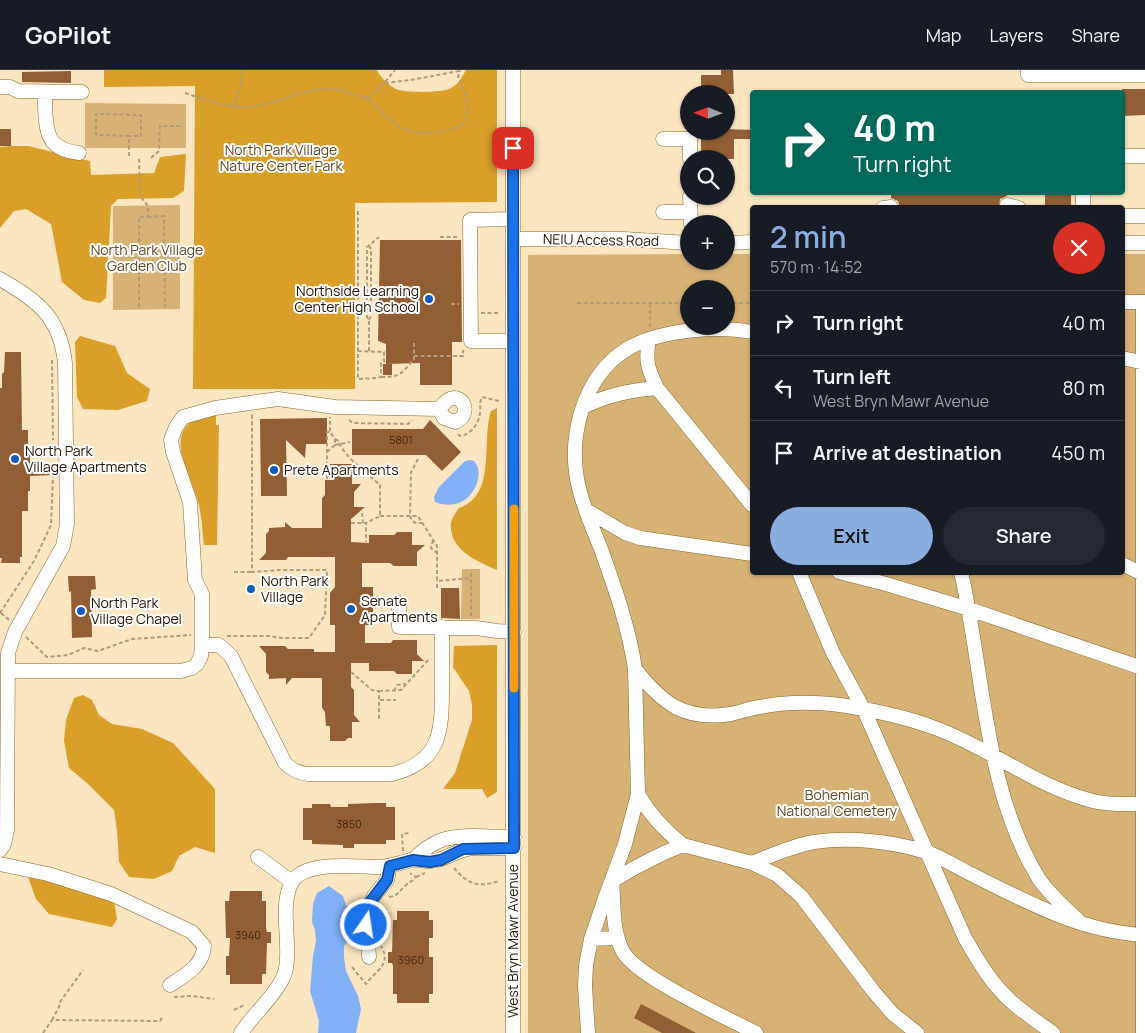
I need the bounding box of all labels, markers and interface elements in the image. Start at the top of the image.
text: GoPilot [25,18,111,51]
text: Map [926,23,961,47]
text: Layers [989,23,1043,47]
text: Share [1071,23,1120,47]
north arrow [680,85,735,140]
map controls [680,85,735,335]
text: 40 m [853,104,936,152]
icon: right [770,110,835,175]
pin [492,127,534,169]
icon: arrive [499,134,527,162]
park label: North Park Village Nature Center Park [220,140,343,175]
text: Turn right [853,149,951,179]
button: search [680,150,735,205]
button: + [680,215,735,270]
text: 2 min [770,216,846,257]
button: close [1053,222,1105,274]
street label: NEIU Access Road [543,229,659,250]
park label: North Park Village Garden Club [91,240,203,275]
text: 570 m · 14:52 [770,256,862,278]
button: − [680,280,735,335]
place label: Northside Learning Center High School [295,281,419,316]
marker: Northside Learning Center High School [423,293,435,305]
icon: right [770,309,798,337]
text: Turn right [813,310,903,336]
text: 40 m [1062,310,1105,336]
text: Turn left [813,364,891,390]
icon: left [770,374,798,402]
text: 80 m [1062,375,1105,401]
text: West Bryn Mawr Avenue [813,390,989,412]
house number: 5801 [389,432,413,447]
icon: arrive [770,439,798,467]
text: Arrive at destination [813,440,1002,466]
text: 450 m [1051,440,1105,466]
place label: North Park Village Apartments [25,441,147,476]
marker: North Park Village Apartments [9,453,21,465]
place label: Prete Apartments [284,460,399,479]
marker: Prete Apartments [268,464,280,476]
button: Exit [770,507,933,565]
button: Share [943,507,1105,565]
place label: North Park Village [261,571,330,606]
marker: North Park Village [245,583,257,595]
place label: Senate Apartments [361,591,438,626]
place label: North Park Village Chapel [91,593,182,628]
marker: Senate Apartments [345,603,357,615]
marker: North Park Village Chapel [75,605,87,617]
park label: Bohemian National Cemetery [777,785,898,820]
house number: 3850 [336,816,362,831]
street label: West Bryn Mawr Avenue [503,864,522,1018]
position arrow [339,898,391,950]
house number: 3940 [235,927,261,942]
house number: 3960 [398,952,424,967]

